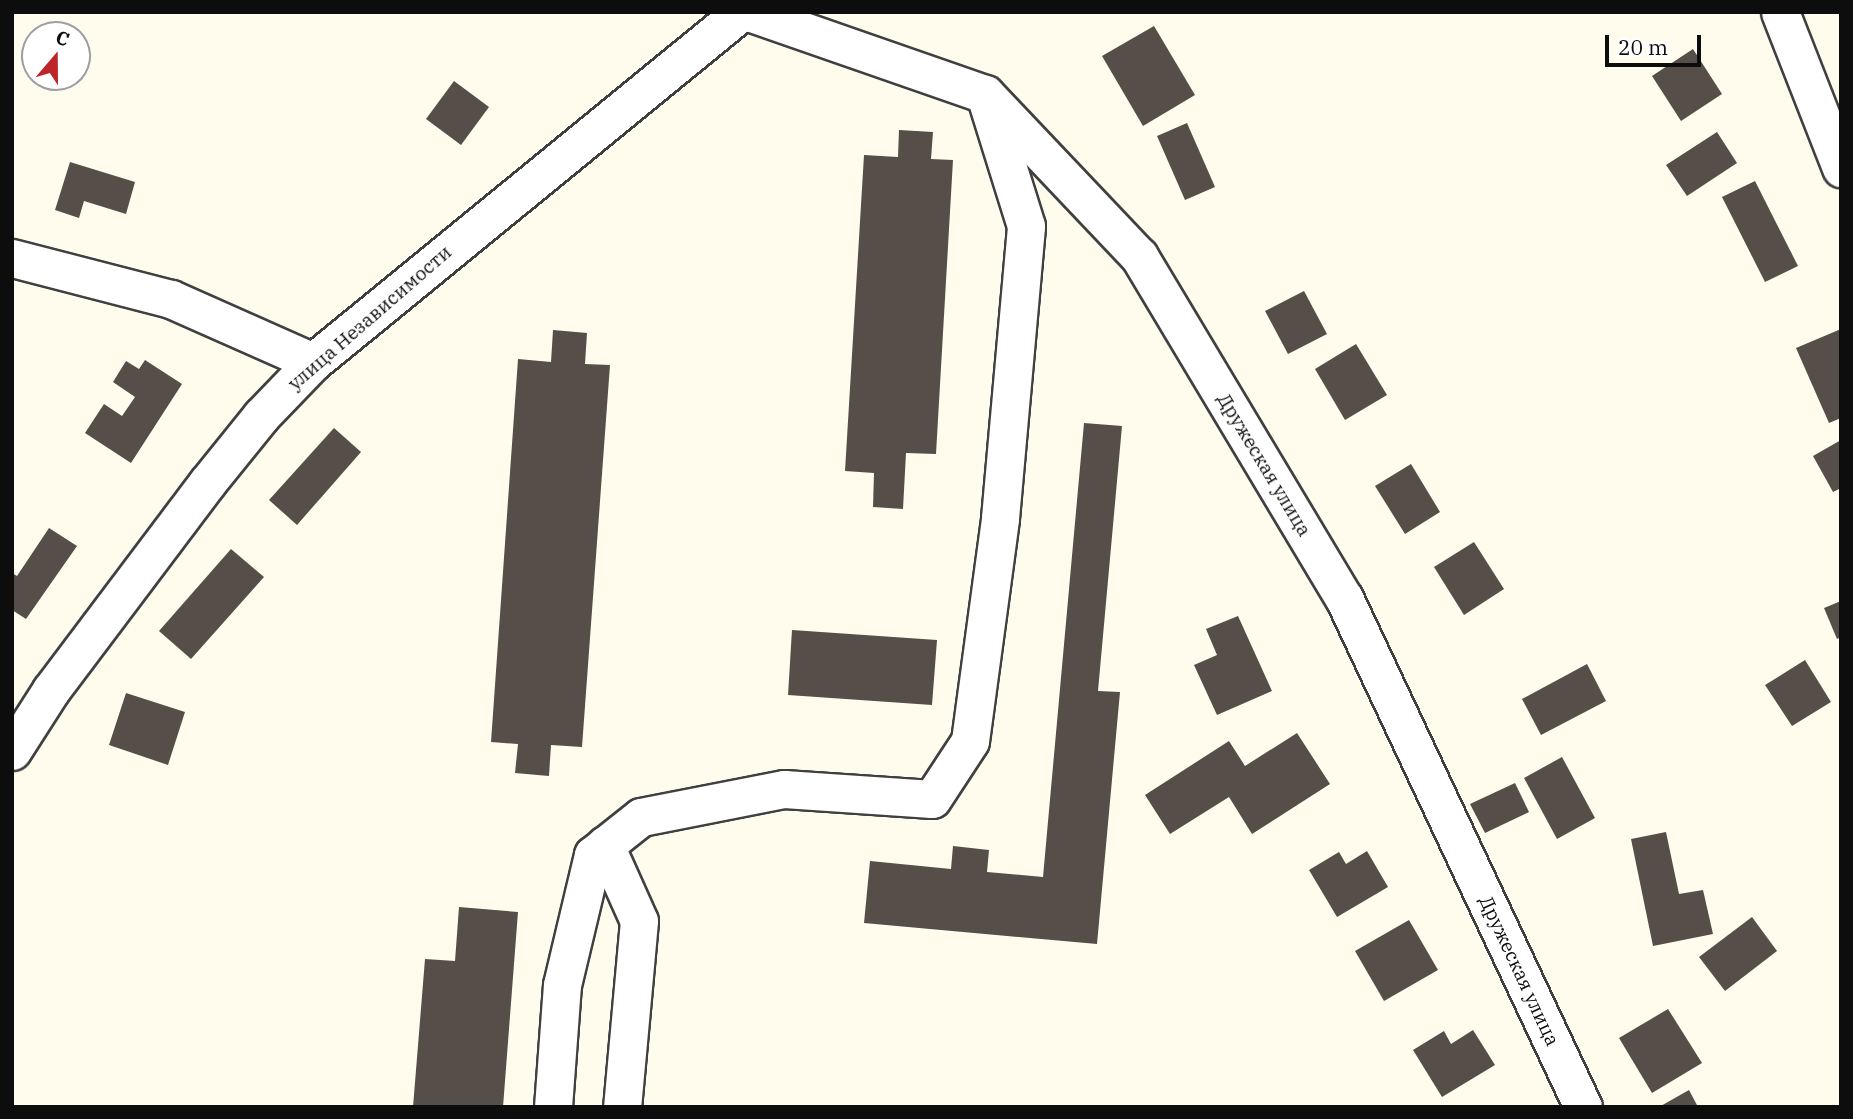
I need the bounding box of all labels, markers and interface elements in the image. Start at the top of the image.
north arrow [21,21,91,91]
scale bar [1608,21,1704,65]
text: С [52,25,73,52]
text: 20 m [1618,33,1668,61]
street label: улица Независимости [284,241,456,395]
street label: Дружеская улица [1212,389,1316,541]
street label: Дружеская улица [1474,892,1564,1050]

